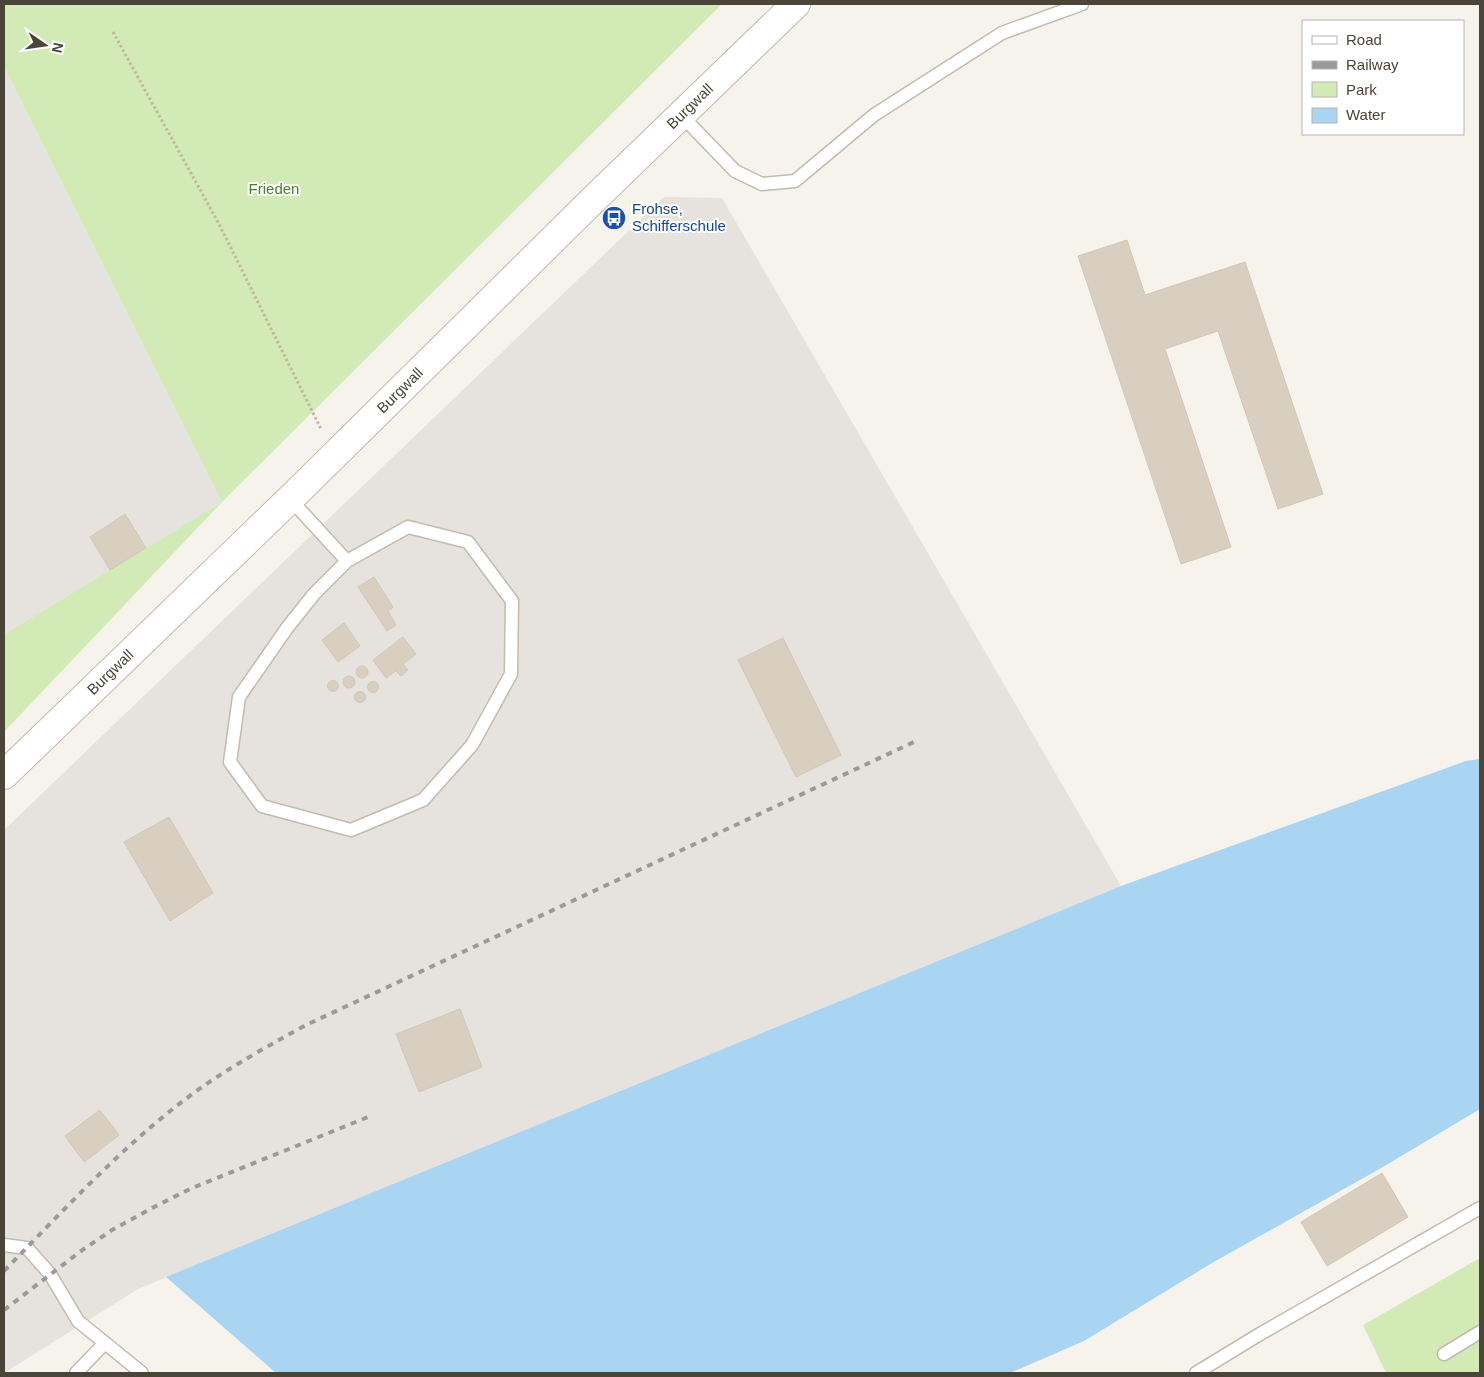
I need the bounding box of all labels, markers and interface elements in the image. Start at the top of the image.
north arrow [20,20,70,70]
legend [1302,20,1464,135]
text: Road [1346,31,1382,48]
text: N [49,41,67,55]
text: Railway [1346,56,1399,73]
street label: Burgwall [663,80,716,132]
text: Park [1346,81,1377,98]
text: Water [1346,106,1385,123]
park label: Frieden [249,180,299,197]
place label: Frohse, Schifferschule [632,200,726,234]
bus stop icon: Frohse, Schifferschule [601,205,627,231]
street label: Burgwall [373,364,426,416]
street label: Burgwall [84,646,137,698]

